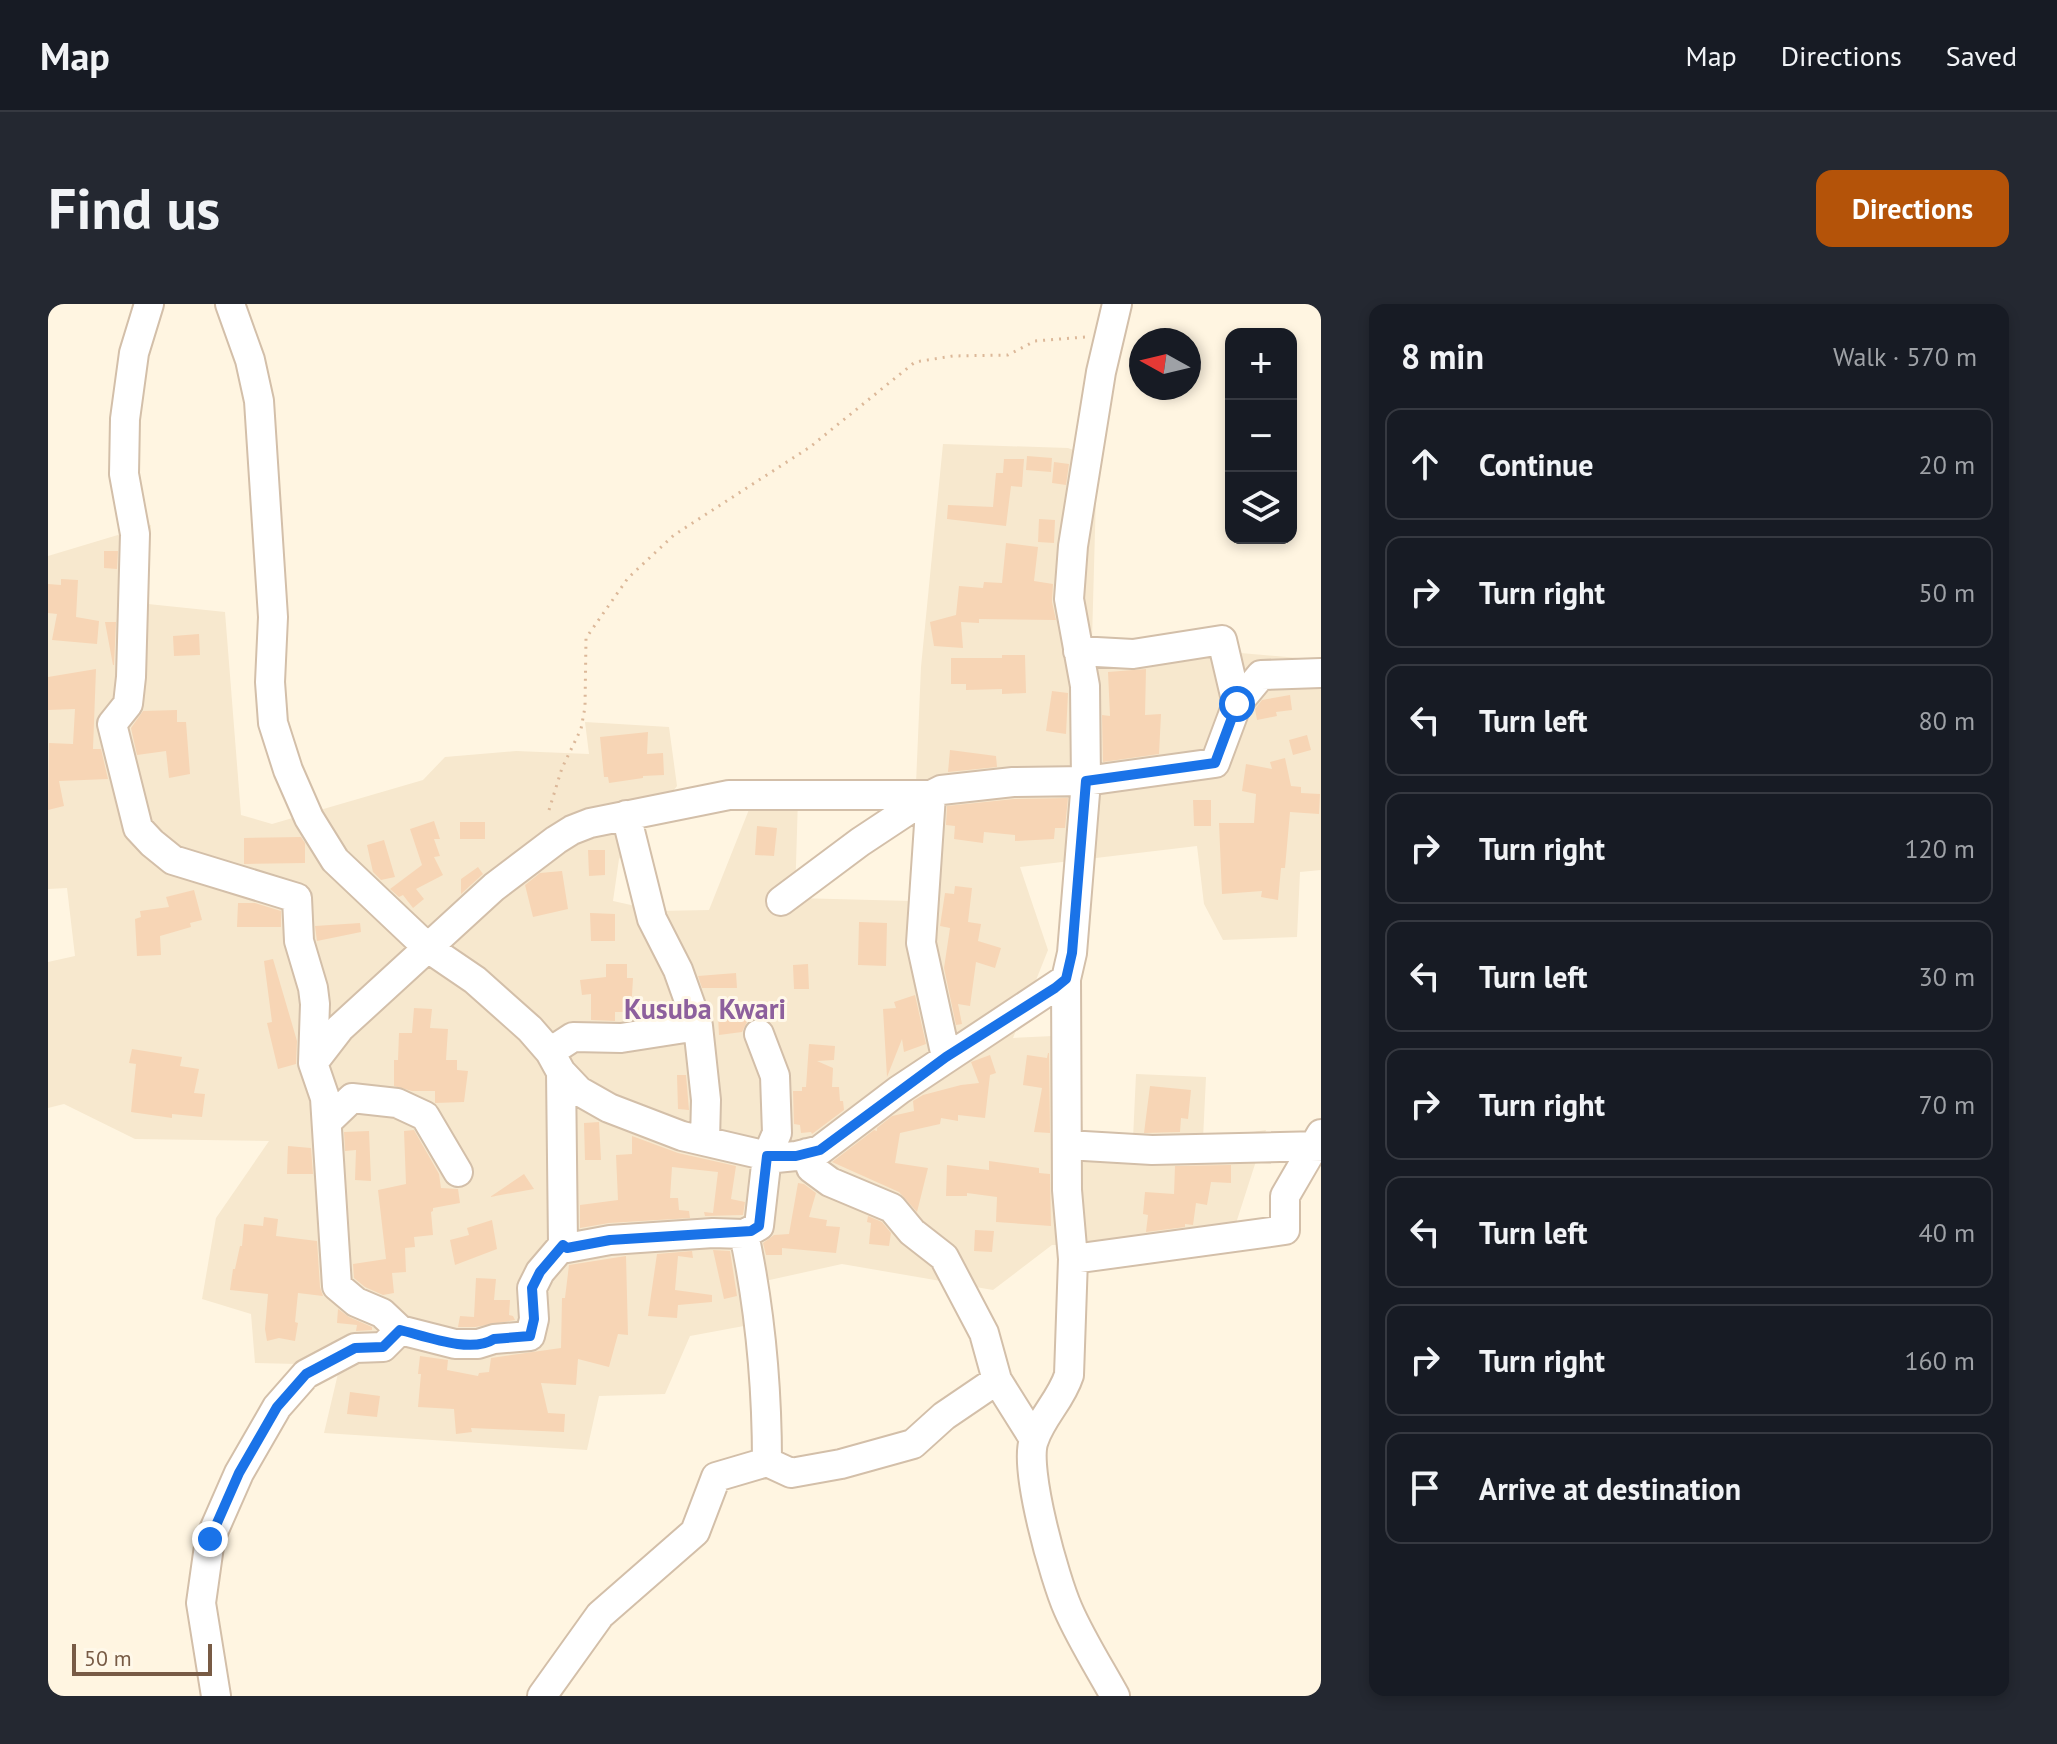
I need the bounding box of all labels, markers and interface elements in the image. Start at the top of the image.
text: Map [40,31,110,80]
text: Map [1686,37,1737,74]
text: Directions [1781,37,1902,74]
text: Saved [1946,37,2017,74]
button: Directions [1816,170,2009,247]
text: Find us [48,172,220,244]
north arrow [1129,328,1201,400]
map controls [1225,328,1297,544]
button: + [1225,328,1297,400]
text: 8 min [1401,334,1484,378]
text: Walk · 570 m [1833,340,1977,373]
button: − [1225,400,1297,472]
icon: ahead [1403,442,1447,486]
text: Continue [1479,445,1593,484]
text: 20 m [1919,448,1975,481]
button: layers [1225,472,1297,544]
icon: right [1403,570,1447,614]
text: Turn right [1479,573,1605,612]
text: 50 m [1919,576,1975,609]
route start [1219,686,1255,722]
icon: left [1403,698,1447,742]
text: Turn left [1479,701,1587,740]
text: 80 m [1919,704,1975,737]
icon: right [1403,826,1447,870]
text: Turn right [1479,829,1605,868]
text: 120 m [1904,832,1975,865]
icon: left [1403,954,1447,998]
text: Turn left [1479,957,1587,996]
text: 30 m [1919,960,1975,993]
district label: Kusuba Kwari [624,990,786,1027]
icon: right [1403,1082,1447,1126]
text: Turn right [1479,1085,1605,1124]
text: 70 m [1919,1088,1975,1121]
icon: left [1403,1210,1447,1254]
text: Turn left [1479,1213,1587,1252]
text: 40 m [1919,1216,1975,1249]
icon: right [1403,1338,1447,1382]
text: Turn right [1479,1341,1605,1380]
text: 160 m [1904,1344,1975,1377]
icon: arrive [1403,1466,1447,1510]
text: Arrive at destination [1479,1469,1741,1508]
route end [192,1521,228,1557]
scale bar [72,1640,212,1676]
text: 50 m [84,1644,132,1672]

